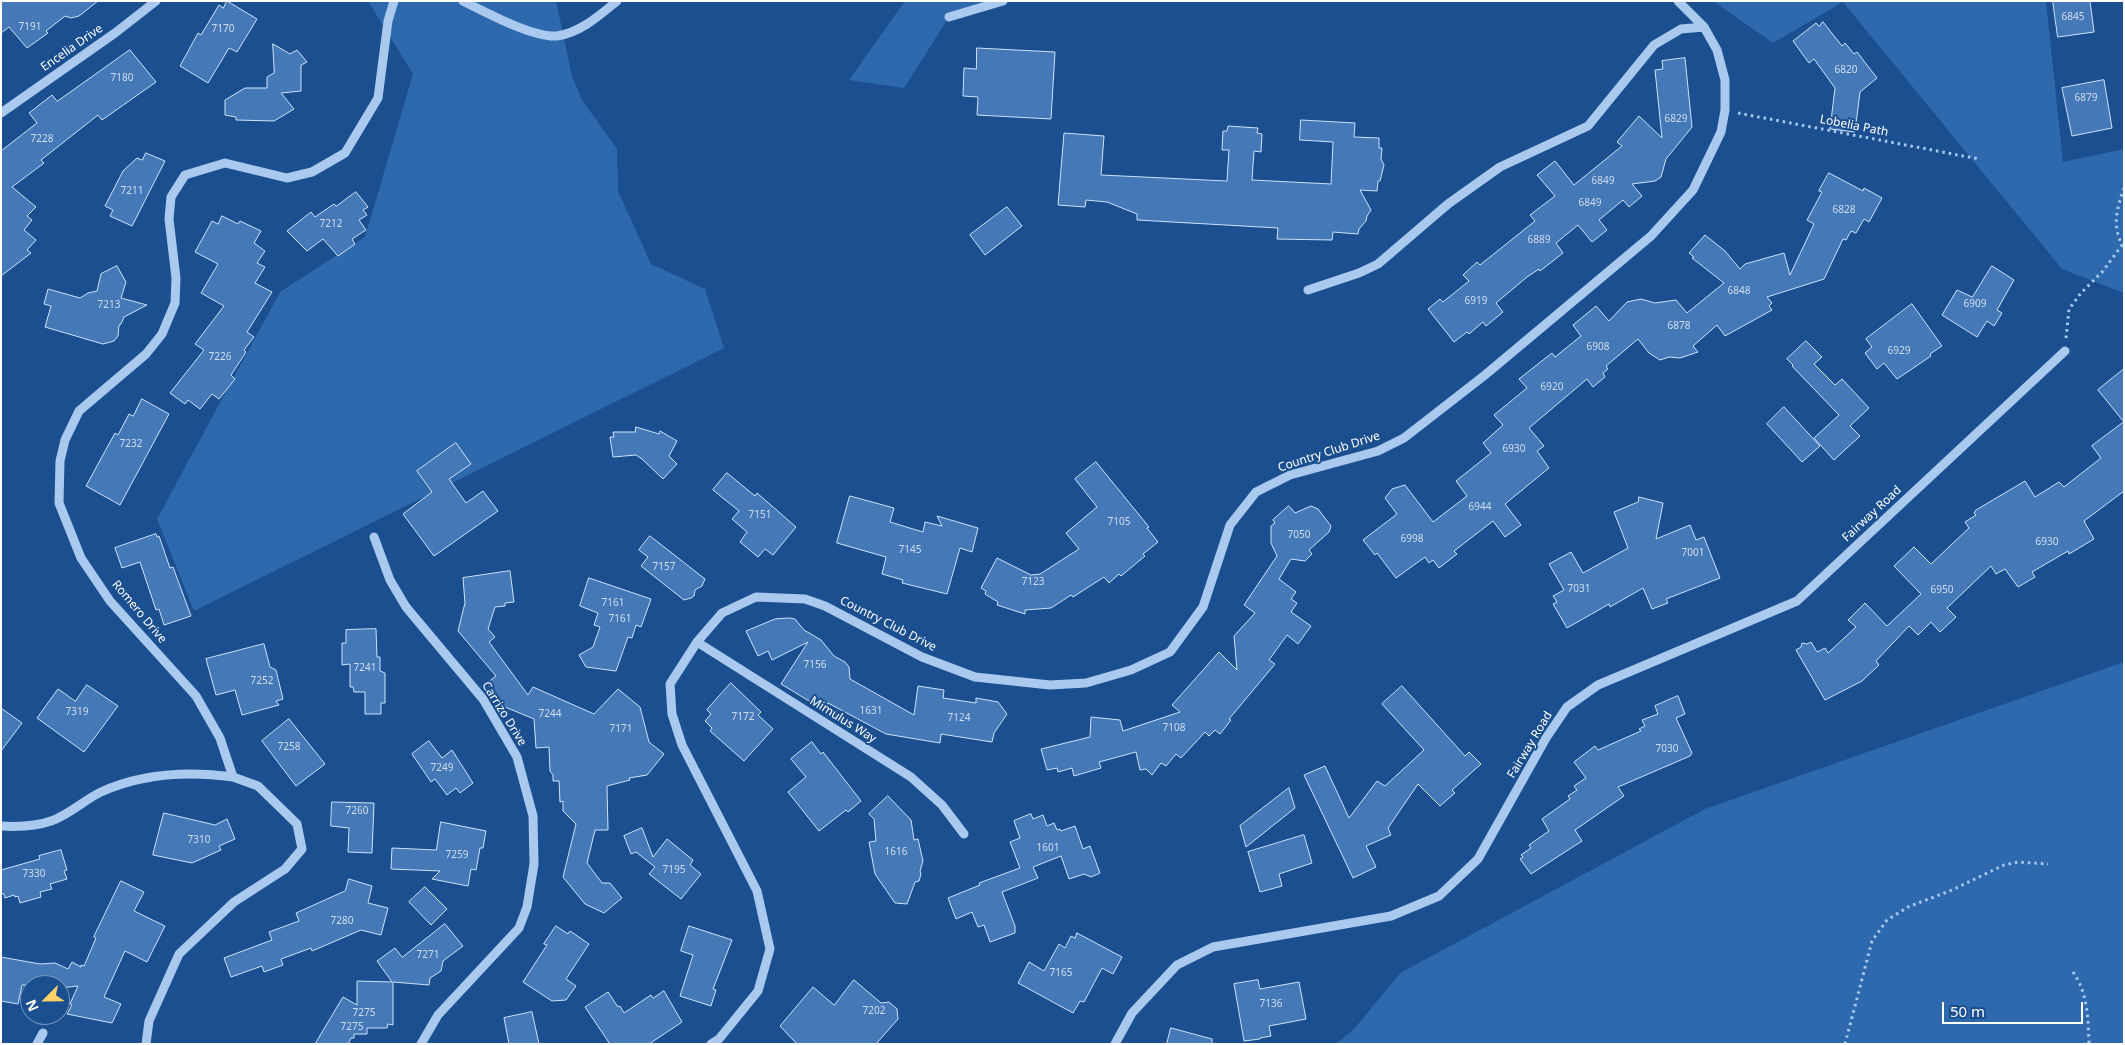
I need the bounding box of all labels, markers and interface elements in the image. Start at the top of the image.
house number: 6845 [2062,11,2084,23]
house number: 7191 [19,21,41,33]
street label: Encelia Drive [38,21,106,75]
house number: 7170 [212,23,234,35]
house number: 6820 [1835,64,1857,76]
house number: 7180 [111,72,133,84]
house number: 6879 [2075,92,2097,104]
street label: Lobelia Path [1819,112,1889,140]
house number: 6829 [1665,113,1687,125]
house number: 7228 [31,133,53,145]
house number: 6849 [1592,175,1614,187]
house number: 7211 [121,185,143,197]
house number: 6849 [1579,197,1601,209]
house number: 6828 [1833,204,1855,216]
house number: 7212 [320,218,342,230]
house number: 6889 [1528,234,1550,246]
house number: 6848 [1728,285,1750,297]
house number: 6919 [1465,295,1487,307]
house number: 6909 [1964,298,1986,310]
house number: 7213 [98,299,120,311]
house number: 6878 [1668,320,1690,332]
house number: 6908 [1587,341,1609,353]
house number: 6929 [1888,345,1910,357]
house number: 7226 [209,351,231,363]
house number: 6920 [1541,381,1563,393]
street label: Country Club Drive [1276,429,1382,475]
house number: 7232 [120,438,142,450]
house number: 6930 [1503,443,1525,455]
street label: Fairway Road [1840,483,1904,545]
house number: 6944 [1469,501,1491,513]
house number: 7151 [749,509,771,521]
house number: 7105 [1108,516,1130,528]
house number: 7050 [1288,529,1310,541]
house number: 6998 [1401,533,1423,545]
house number: 6930 [2036,536,2058,548]
house number: 7145 [899,544,921,556]
house number: 7001 [1682,547,1704,559]
house number: 7157 [653,561,675,573]
house number: 7123 [1022,576,1044,588]
street label: Romero Drive [109,578,169,646]
house number: 7031 [1568,583,1590,595]
house number: 6950 [1931,584,1953,596]
street label: Country Club Drive [837,593,939,655]
house number: 7161 [602,597,624,609]
house number: 7161 [609,613,631,625]
house number: 7156 [804,659,826,671]
house number: 7241 [354,662,376,674]
house number: 7252 [251,675,273,687]
street label: Carrizo Drive [479,679,529,749]
street label: Mimulus Way [807,694,879,746]
house number: 1631 [860,705,882,717]
house number: 7319 [66,706,88,718]
house number: 7244 [539,708,561,720]
street label: Fairway Road [1504,709,1556,781]
house number: 7172 [732,711,754,723]
house number: 7124 [948,712,970,724]
house number: 7108 [1163,722,1185,734]
house number: 7171 [610,723,632,735]
house number: 7258 [278,741,300,753]
house number: 7030 [1656,743,1678,755]
house number: 7249 [431,762,453,774]
house number: 7260 [346,805,368,817]
house number: 7310 [188,834,210,846]
house number: 1601 [1037,842,1059,854]
house number: 1616 [885,846,907,858]
house number: 7259 [446,849,468,861]
house number: 7195 [663,864,685,876]
house number: 7330 [23,868,45,880]
house number: 7280 [331,915,353,927]
house number: 7271 [417,949,439,961]
house number: 7165 [1050,967,1072,979]
north arrow [20,975,70,1025]
scale bar [1945,992,2086,1024]
text: N [21,997,43,1015]
house number: 7136 [1260,998,1282,1010]
text: 50 m [1950,1001,1985,1021]
house number: 7202 [863,1005,885,1017]
house number: 7275 [353,1007,375,1019]
house number: 7275 [341,1021,363,1033]

